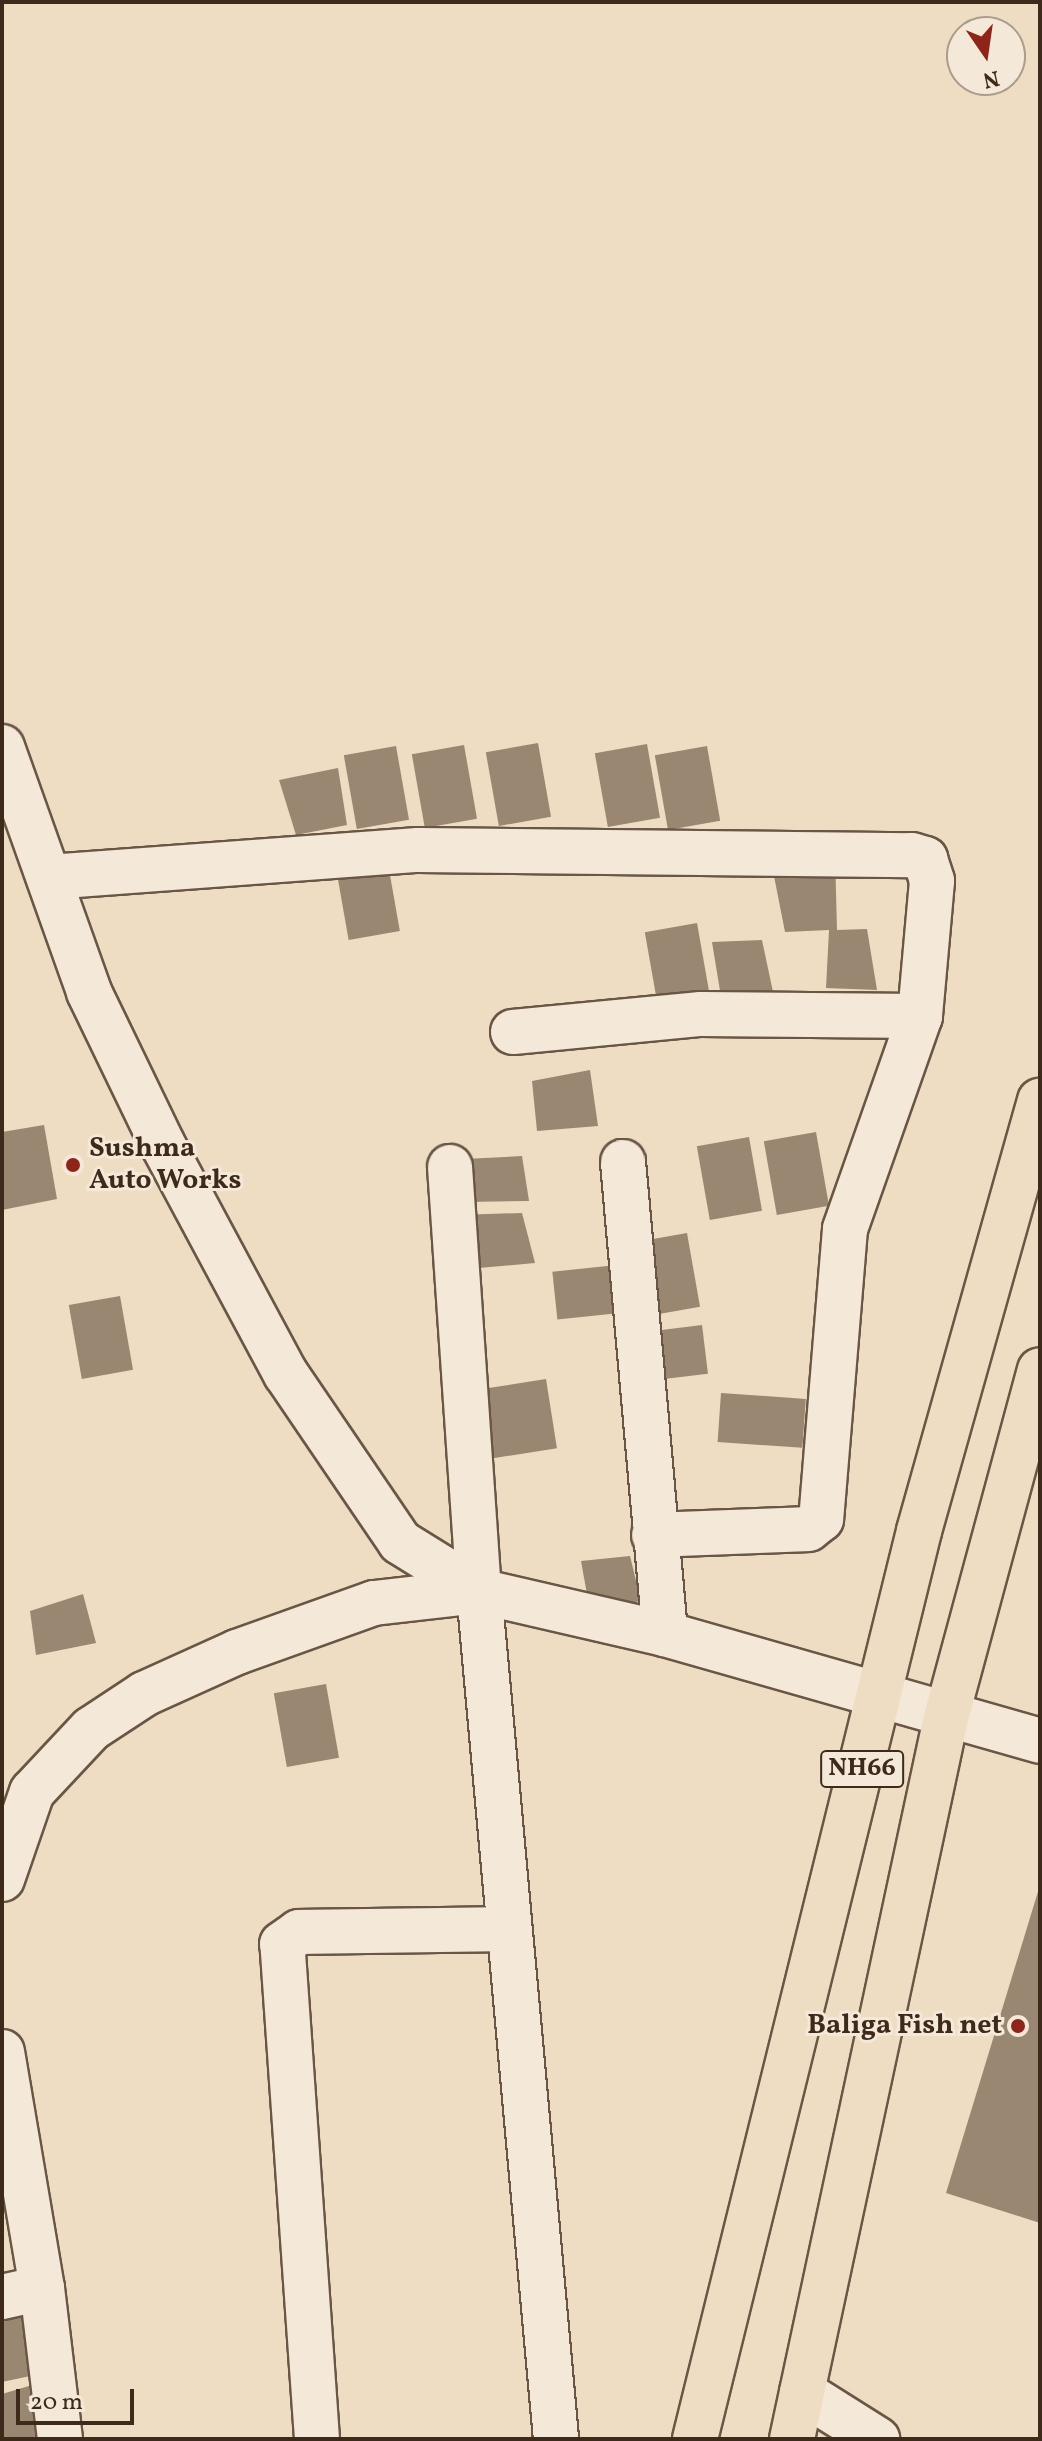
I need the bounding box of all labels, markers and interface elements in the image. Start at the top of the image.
north arrow [946,16,1026,96]
text: N [980,61,1002,95]
place label: Sushma Auto Works [89,1132,242,1198]
marker: Sushma Auto Works [64,1156,82,1174]
road number: NH66 [820,1747,904,1791]
place label: Baliga Fish net [807,2009,1002,2043]
marker: Baliga Fish net [1009,2017,1027,2035]
scale bar [20,2373,138,2423]
text: 20 m [30,2386,83,2420]

